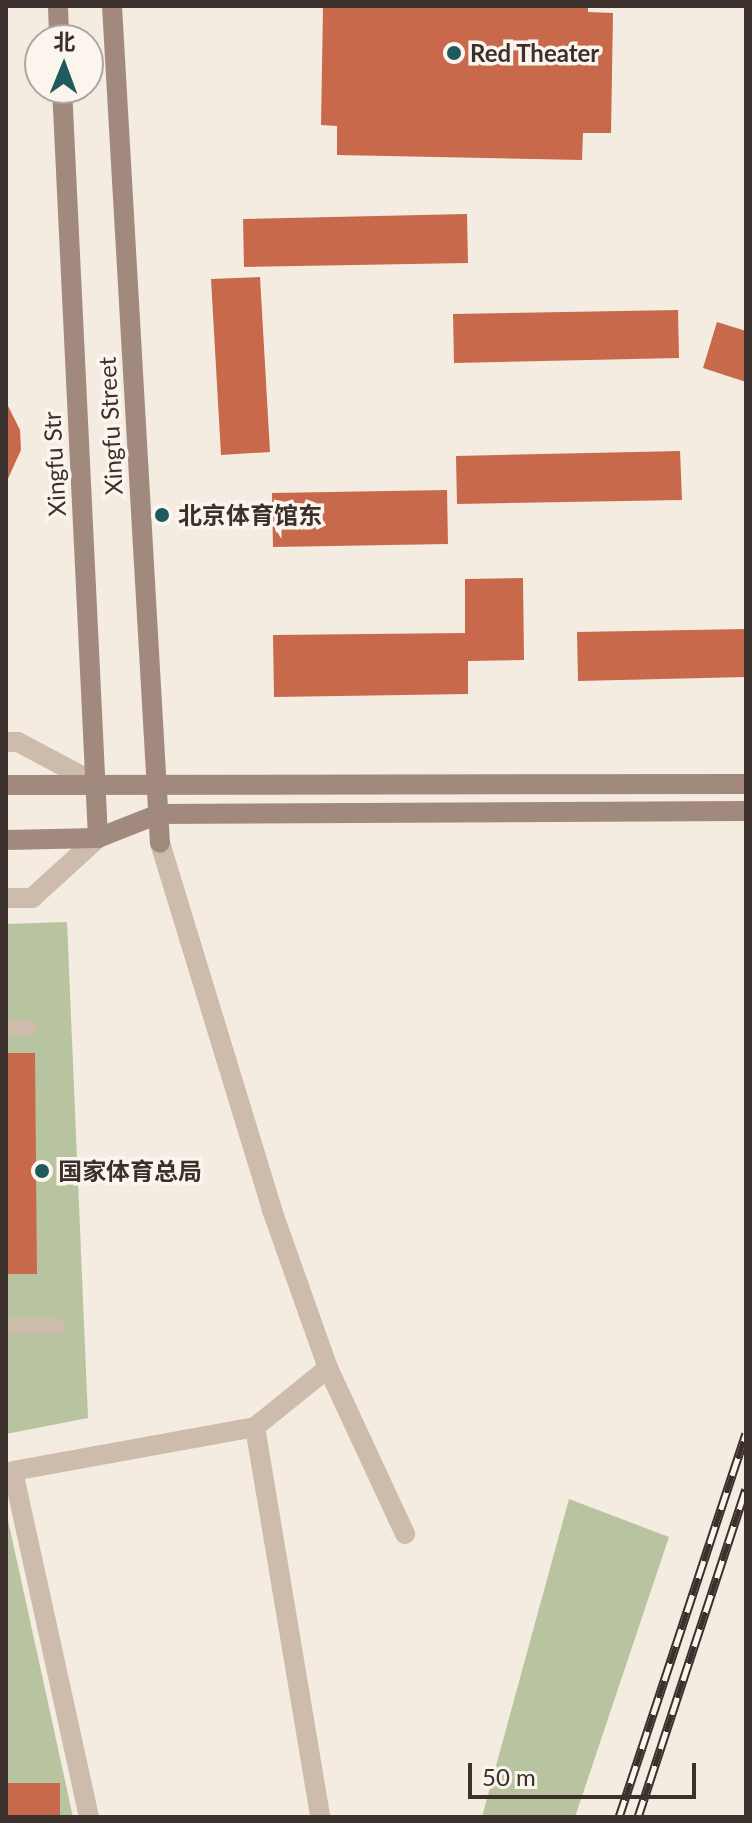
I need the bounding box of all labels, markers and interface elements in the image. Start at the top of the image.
north arrow [24,24,104,104]
text: 北 [53,28,76,55]
place label: Red Theater [470,39,600,67]
marker: Red Theater [445,44,463,62]
street label: Xingfu Street [92,356,128,496]
street label: Xingfu Str [37,411,71,517]
place label: 北京体育馆东 [178,501,322,529]
marker: 北京体育馆东 [153,506,171,524]
place label: 国家体育总局 [58,1157,202,1185]
marker: 国家体育总局 [33,1162,51,1180]
scale bar [472,1747,700,1797]
text: 50 m [482,1762,536,1791]

